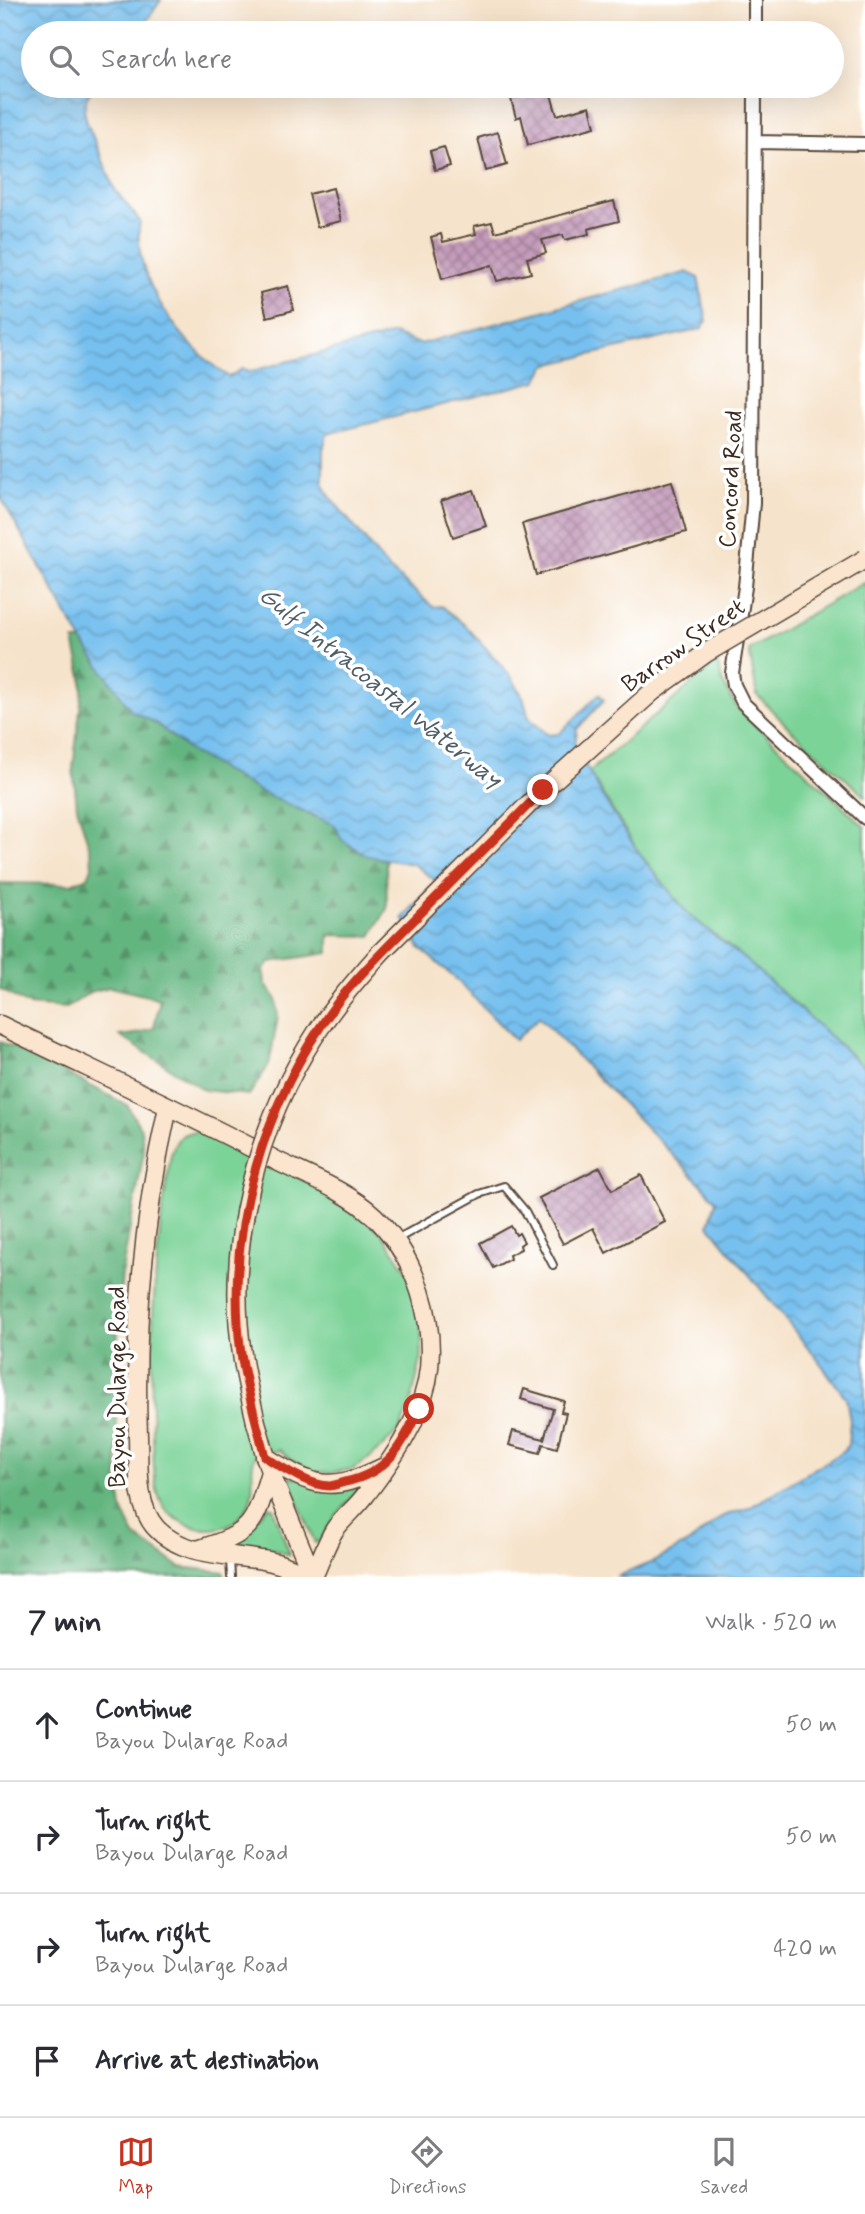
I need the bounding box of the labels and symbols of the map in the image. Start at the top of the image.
street label: Concord Road [712,409,751,549]
water label: Gulf Intracoastal Waterway [251,579,510,798]
street label: Barrow Street [616,592,752,700]
route end [527,774,558,805]
street label: Bayou Dularge Road [103,1286,134,1488]
route start [403,1393,434,1424]

